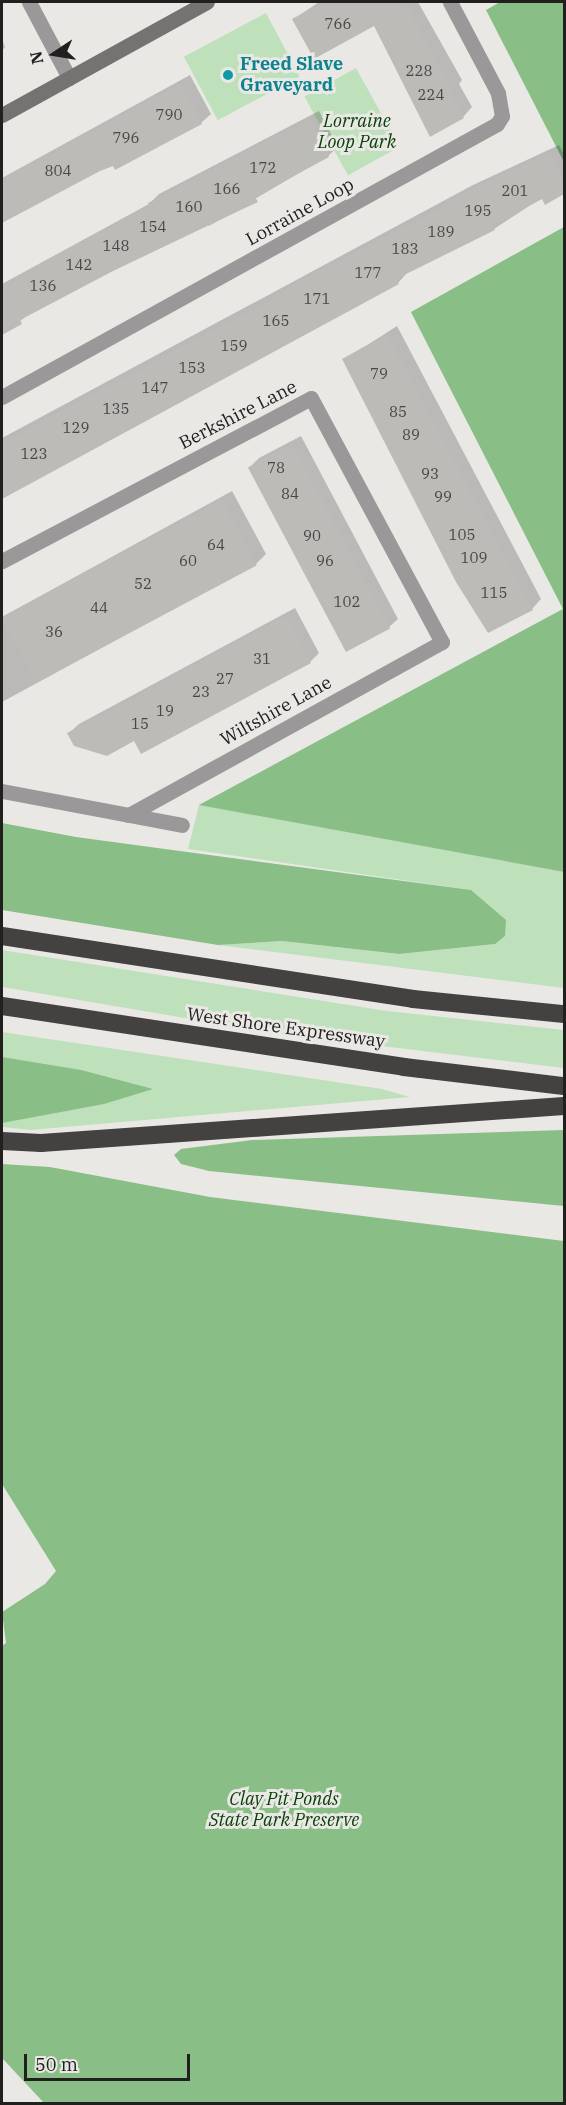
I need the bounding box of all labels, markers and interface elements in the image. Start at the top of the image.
house number: 766 [325,15,351,33]
north arrow [24,24,84,84]
text: N [25,49,47,66]
place label: Freed Slave Graveyard [240,54,343,97]
house number: 228 [406,62,432,80]
marker: Freed Slave Graveyard [221,68,235,82]
house number: 224 [418,86,444,104]
house number: 790 [156,106,182,124]
park label: Lorraine Loop Park [318,111,396,154]
house number: 796 [113,129,139,147]
house number: 172 [250,159,276,177]
house number: 804 [45,162,71,180]
street label: Lorraine Loop [242,174,358,250]
house number: 166 [214,180,240,198]
house number: 201 [502,182,528,200]
house number: 160 [176,198,202,216]
house number: 195 [465,202,491,220]
house number: 154 [140,218,166,236]
house number: 189 [428,223,454,241]
house number: 148 [103,237,129,255]
house number: 183 [392,240,418,258]
house number: 142 [66,256,92,274]
house number: 177 [355,264,381,282]
house number: 136 [30,277,56,295]
house number: 171 [304,290,330,308]
house number: 165 [263,312,289,330]
house number: 159 [221,337,247,355]
house number: 153 [179,359,205,377]
house number: 79 [370,365,388,383]
street label: Berkshire Lane [175,376,301,454]
house number: 147 [142,379,168,397]
house number: 135 [103,400,129,418]
house number: 85 [389,403,407,421]
house number: 129 [63,419,89,437]
house number: 89 [402,426,420,444]
house number: 123 [21,445,47,463]
house number: 78 [267,459,285,477]
house number: 93 [421,465,439,483]
house number: 84 [281,485,299,503]
house number: 99 [434,488,452,506]
house number: 105 [449,526,475,544]
house number: 90 [303,527,321,545]
house number: 64 [207,536,225,554]
house number: 109 [461,549,487,567]
house number: 60 [179,552,197,570]
house number: 96 [316,552,334,570]
house number: 52 [134,575,152,593]
house number: 115 [481,584,507,602]
house number: 102 [334,593,360,611]
house number: 44 [90,599,108,617]
house number: 36 [45,623,63,641]
house number: 31 [253,650,271,668]
house number: 27 [216,670,234,688]
street label: Wiltshire Lane [217,672,335,750]
house number: 23 [192,683,210,701]
house number: 19 [156,702,174,720]
house number: 15 [131,715,149,733]
street label: West Shore Expressway [185,1003,387,1053]
park label: Clay Pit Ponds State Park Preserve [209,1789,359,1832]
scale bar [27,2042,194,2080]
text: 50 m [35,2053,78,2076]

